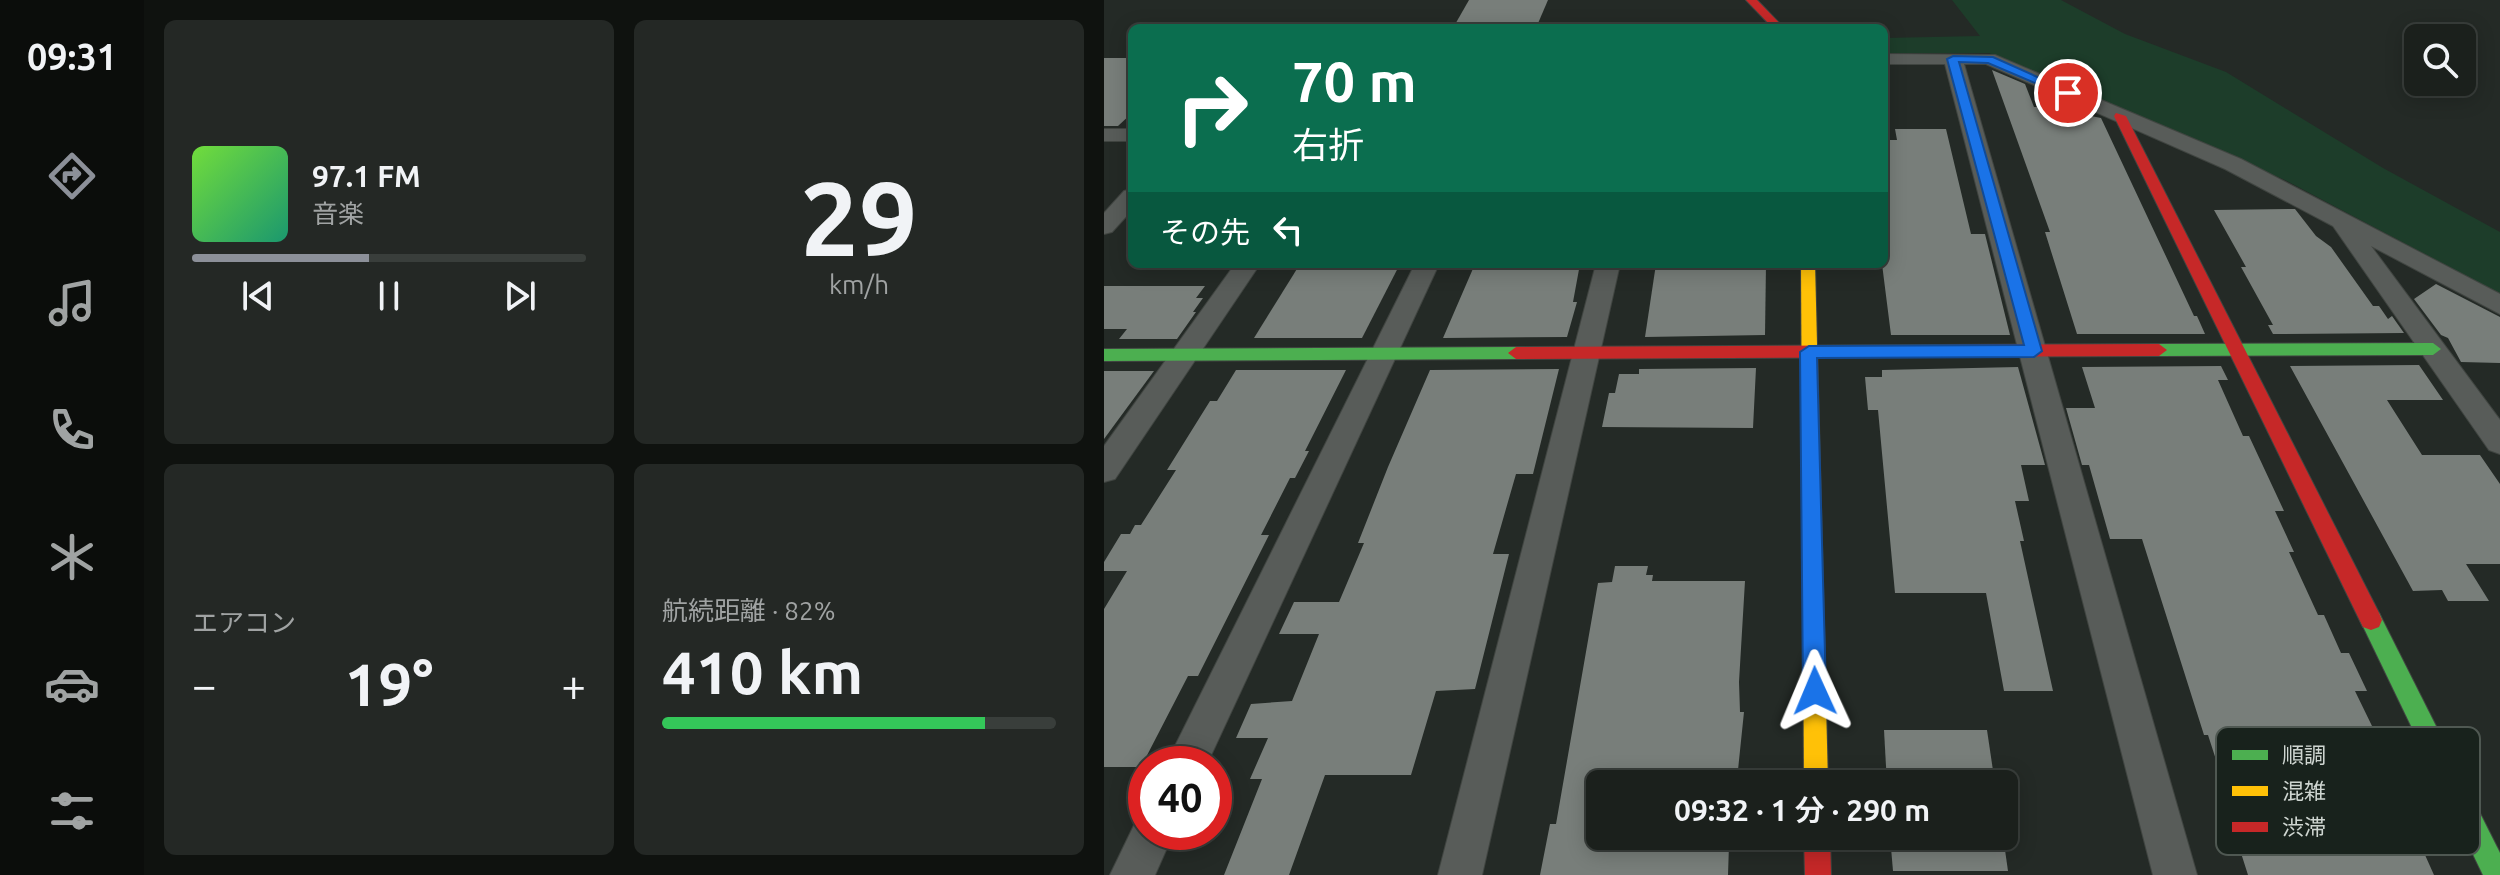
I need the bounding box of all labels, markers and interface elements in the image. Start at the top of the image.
map controls [2404,24,2476,96]
button: search [2404,24,2476,96]
text: 09:31 [27,36,117,77]
text: 70 m [1292,50,1417,113]
icon: right [1160,56,1264,160]
pin [2034,59,2102,127]
icon: arrive [2046,71,2090,115]
text: 右折 [1292,124,1364,165]
icon: directions [44,148,100,204]
text: 97.1 FM [312,159,421,193]
text: 29 [800,159,918,276]
text: 音楽 [312,199,364,228]
icon: left [1266,208,1310,252]
text: その先 [1160,215,1250,249]
text: km/h [829,270,889,299]
icon: previous [236,274,280,318]
icon: pause [367,274,411,318]
icon: next [498,274,542,318]
icon: music [44,275,100,331]
icon: phone [44,402,100,458]
icon: climate [44,529,100,585]
text: 航続距離 · 82% [662,596,836,625]
text: エアコン [192,608,296,637]
text: 410 km [662,638,863,705]
position arrow [1773,649,1857,733]
text: 19° [345,650,433,717]
icon: car [44,656,100,712]
text: − [192,660,217,709]
text: + [561,660,586,709]
legend [2216,727,2480,855]
text: 順調 [2282,742,2326,767]
speed limit sign: 40 [1128,746,1232,850]
text: 混雑 [2282,778,2326,803]
icon: filters [44,783,100,839]
text: 09:32 · 1 分 · 290 m [1674,793,1930,827]
text: 渋滞 [2282,814,2326,839]

